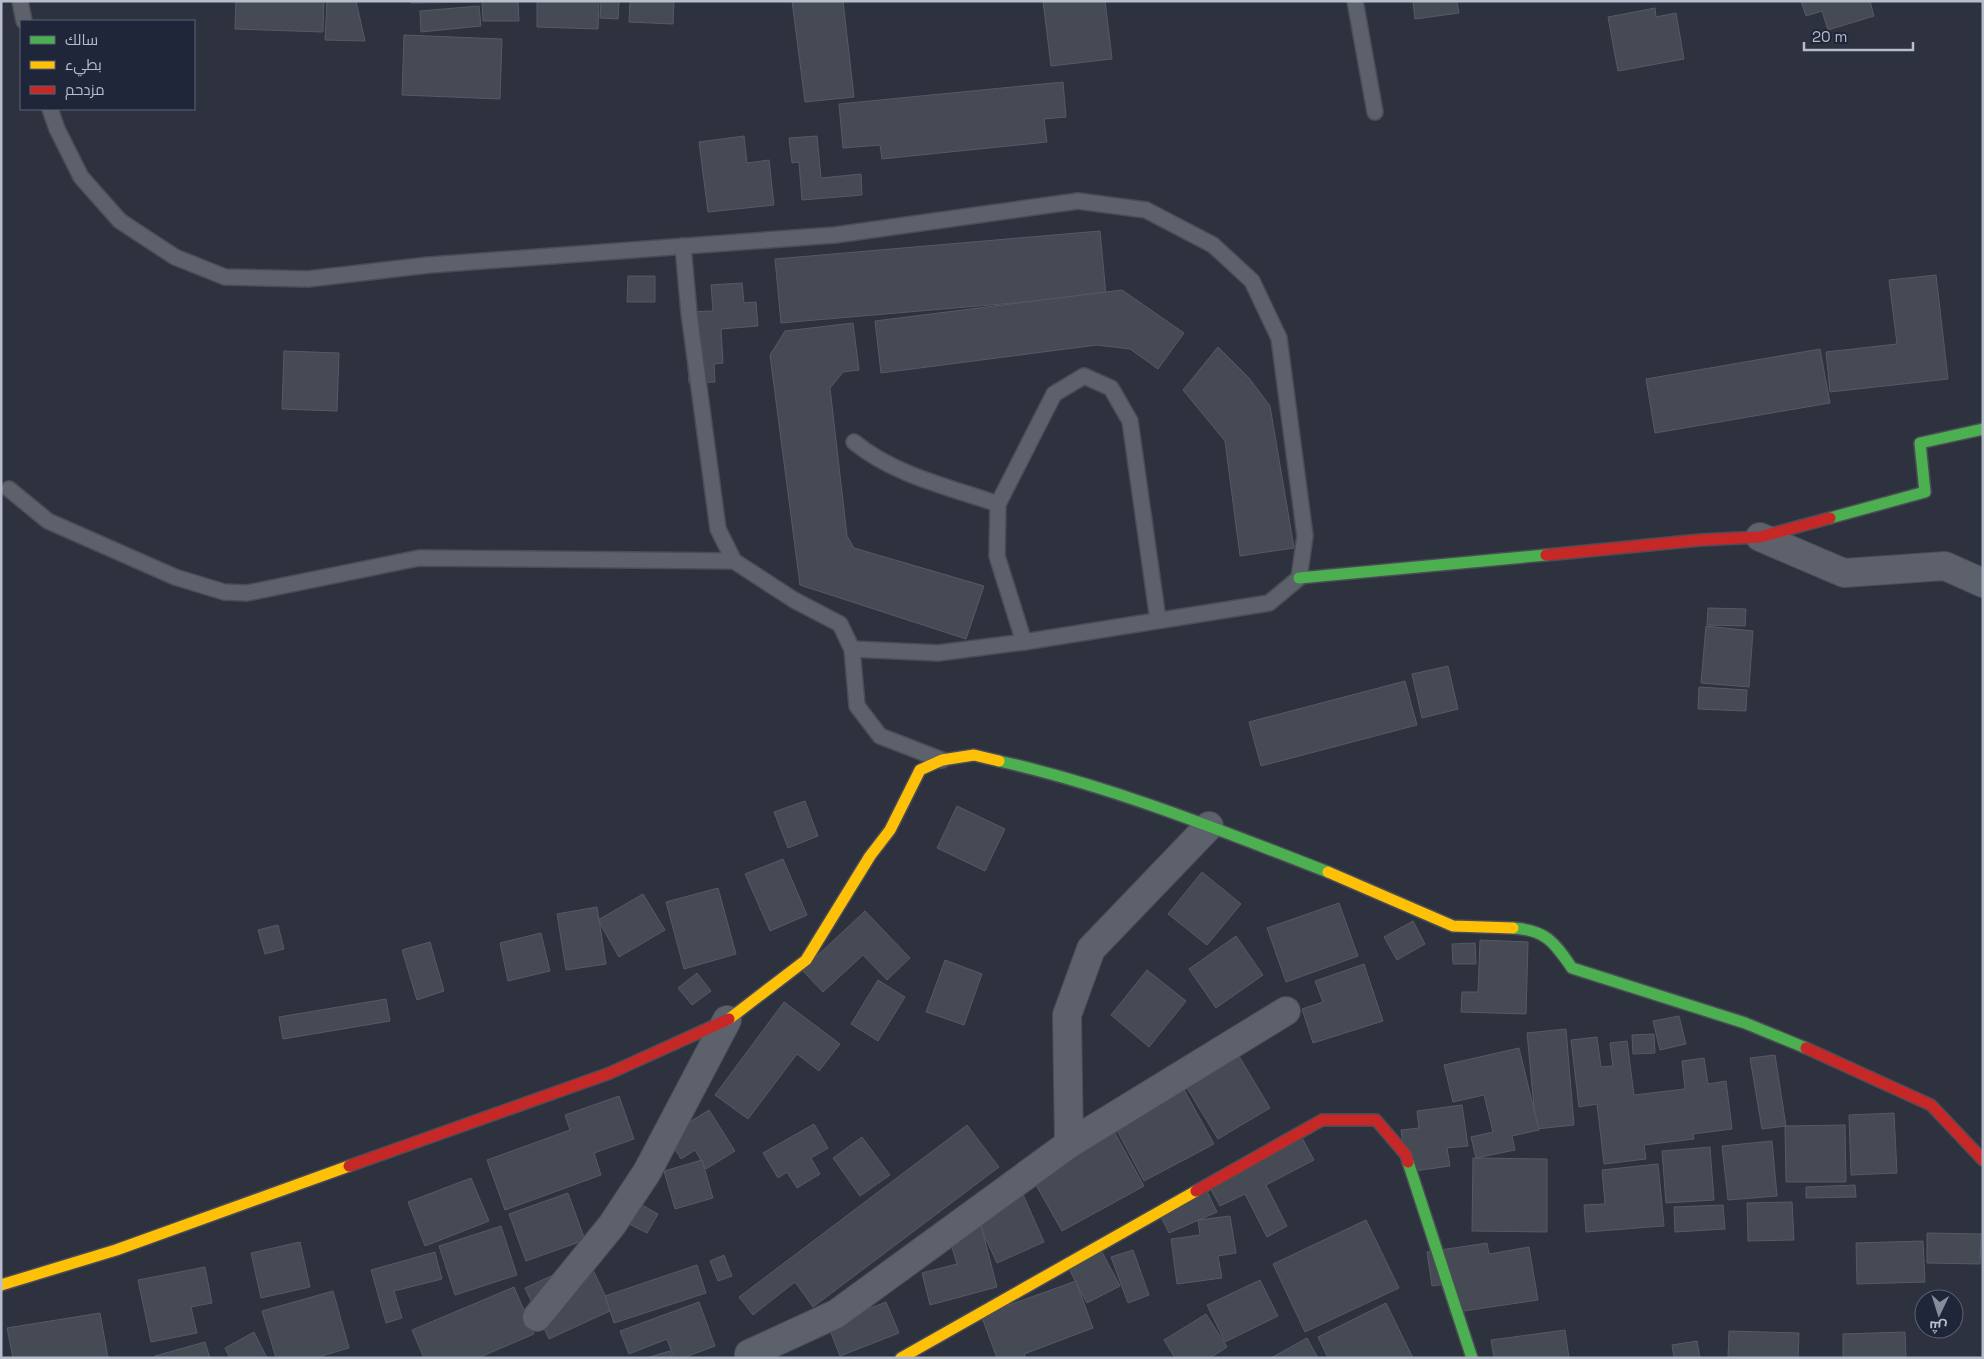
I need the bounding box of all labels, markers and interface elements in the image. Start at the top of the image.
legend [20,20,195,110]
scale bar [1804,20,1913,52]
text: 20 m [1812,27,1847,46]
text: سالك [65,30,98,49]
text: بطيء [65,55,102,77]
text: مزدحم [65,80,105,100]
north arrow [1914,1289,1964,1339]
text: ش [1928,1317,1948,1337]

